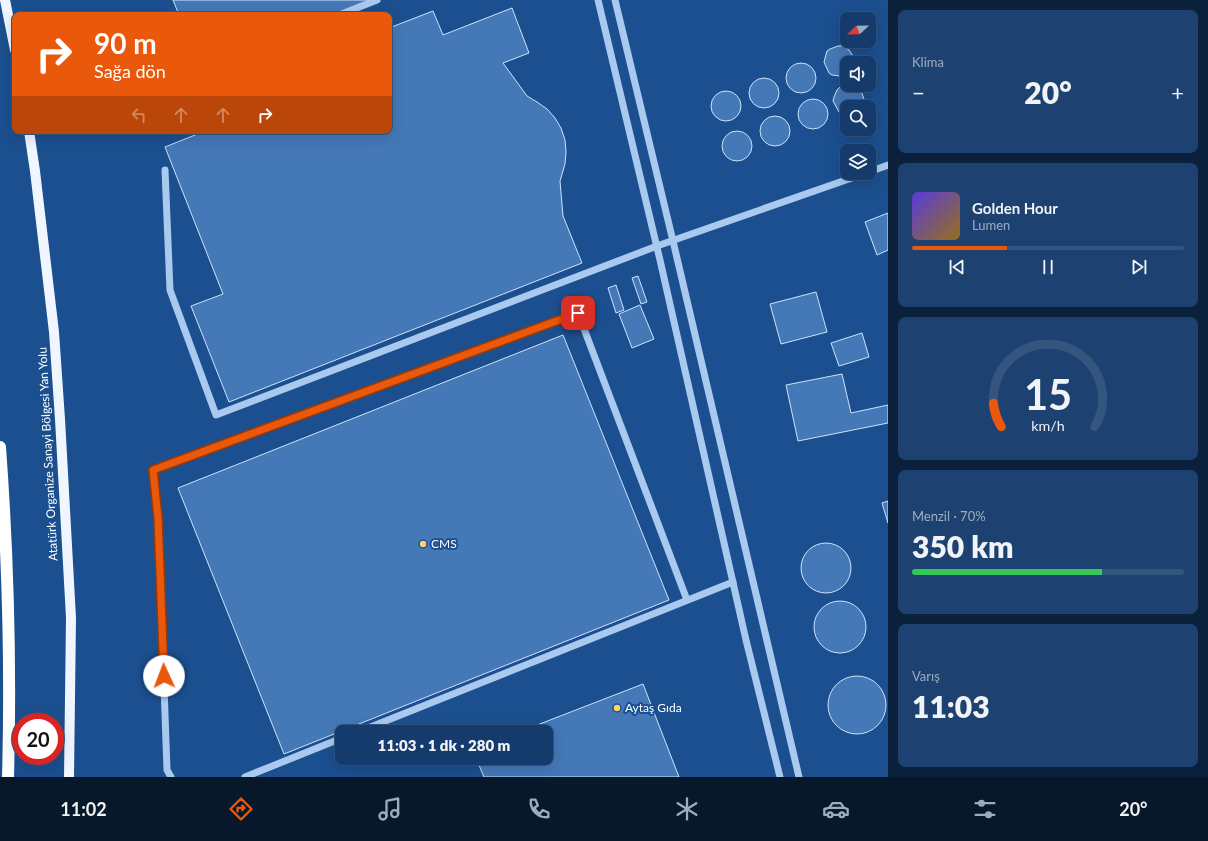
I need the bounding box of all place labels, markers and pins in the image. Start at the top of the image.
pin [561,296,595,330]
place label: CMS [431,536,457,551]
marker: CMS [418,539,428,549]
place label: Aytaş Gıda [625,700,682,715]
marker: Aytaş Gıda [612,703,622,713]

